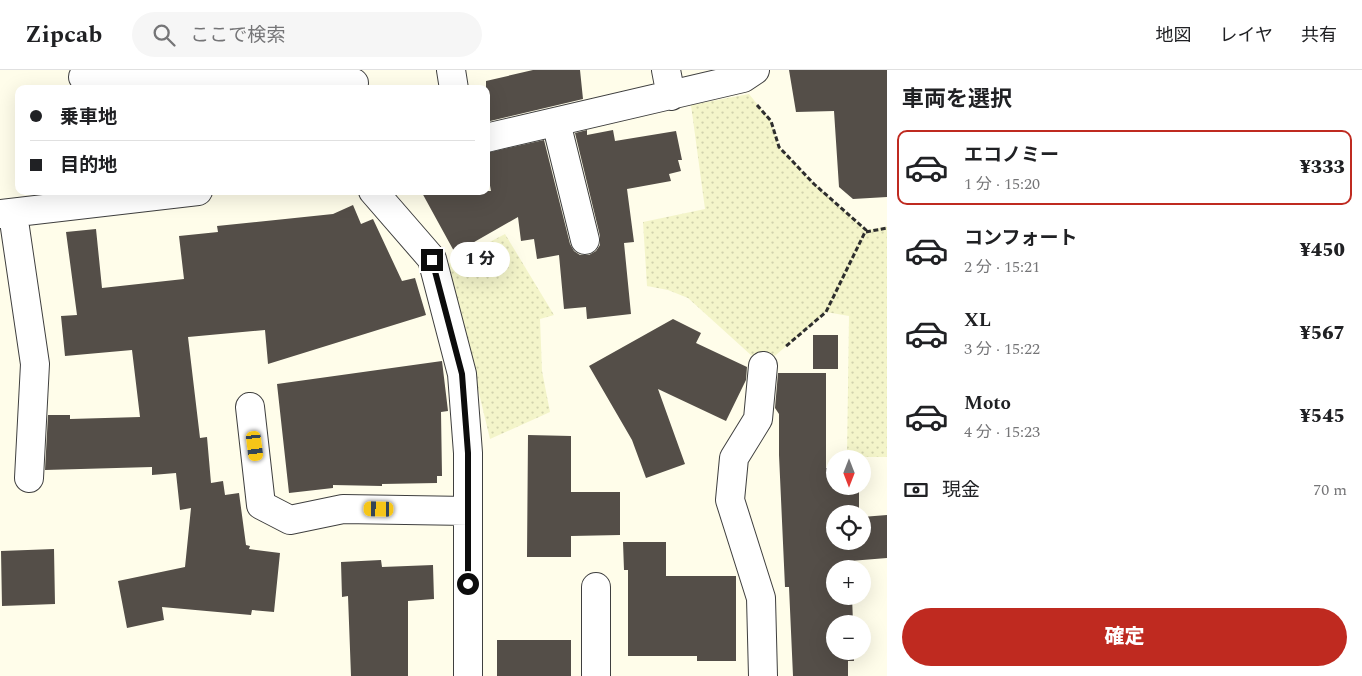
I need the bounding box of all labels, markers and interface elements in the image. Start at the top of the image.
search box [132,12,482,57]
text: Zipcab [25,17,102,53]
icon: search [150,21,178,49]
text: ここで検索 [190,21,285,50]
text: 地図 [1156,22,1192,49]
text: レイヤ [1220,22,1273,49]
text: 共有 [1301,22,1337,49]
text: 車両を選択 [902,83,1012,116]
text: 乗車地 [60,103,117,132]
text: エコノミー [964,141,1059,170]
icon: car [904,145,949,190]
text: 目的地 [60,151,117,180]
text: ¥333 [1299,153,1345,182]
text: 1 分 · 15:20 [964,172,1040,196]
text: コンフォート [964,224,1077,253]
icon: car [904,228,949,273]
text: ¥450 [1299,236,1345,265]
callout: 1 分 [450,242,510,278]
text: 1 分 [465,247,495,271]
route end [421,249,443,271]
text: 2 分 · 15:21 [964,255,1040,279]
text: XL [964,306,991,335]
icon: car [904,311,949,356]
text: ¥567 [1299,319,1345,348]
text: 3 分 · 15:22 [964,337,1040,361]
text: Moto [964,389,1011,418]
icon: car [904,394,949,439]
text: ¥545 [1299,402,1345,431]
text: 4 分 · 15:23 [964,420,1040,444]
car [245,430,264,462]
north arrow [826,450,871,495]
map controls [826,450,871,660]
icon: cash [902,476,930,504]
text: 現金 [942,476,980,505]
text: 70 m [1313,478,1347,502]
car [363,501,394,517]
button: locate [826,505,871,550]
button: + [826,560,871,605]
route start [457,573,479,595]
button: 確定 [902,608,1347,666]
button: − [826,615,871,660]

